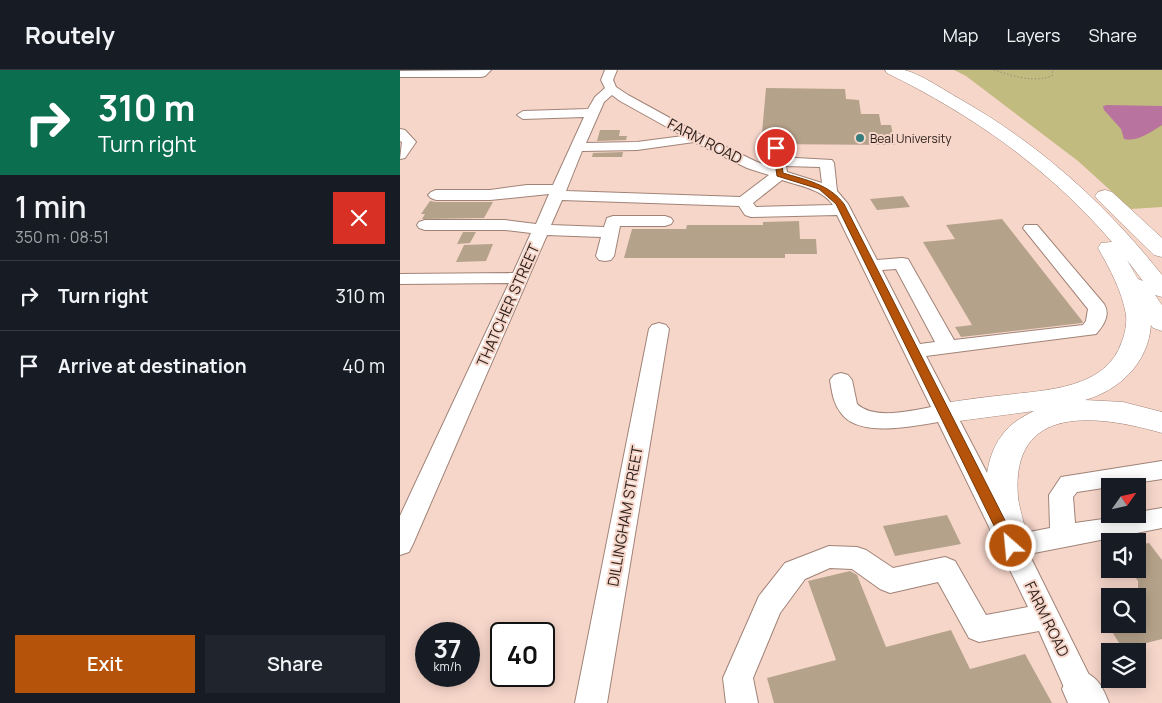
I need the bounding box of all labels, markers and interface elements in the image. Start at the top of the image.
text: Routely [25,18,115,51]
text: Map [943,23,978,47]
text: Layers [1006,23,1060,47]
text: Share [1088,23,1137,47]
text: 310 m [98,84,195,132]
icon: right [15,90,80,155]
street label: FARM ROAD [664,113,746,169]
pin [755,127,797,169]
text: Turn right [98,129,196,159]
place label: Beal University [870,130,952,147]
marker: Beal University [854,132,866,144]
icon: arrive [762,134,790,162]
text: 1 min [15,186,87,227]
button: close [333,192,385,244]
text: 350 m · 08:51 [15,226,109,248]
street label: THATCHER STREET [471,240,545,370]
icon: right [15,282,43,310]
text: Turn right [58,283,148,309]
text: 310 m [336,283,385,309]
icon: arrive [15,352,43,380]
text: Arrive at destination [58,353,247,379]
text: 40 m [342,353,385,379]
street label: DILLINGHAM STREET [602,444,648,588]
north arrow [1101,478,1146,522]
map controls [1101,478,1146,688]
position arrow [984,519,1036,571]
button: sound [1101,533,1146,578]
street label: FARM ROAD [1020,578,1074,660]
button: search [1101,588,1146,633]
speed limit sign: 40 [490,622,555,687]
text: 37 [434,631,461,666]
button: Exit [15,635,195,693]
button: Share [205,635,385,693]
button: layers [1101,643,1146,688]
text: km/h [434,658,461,675]

